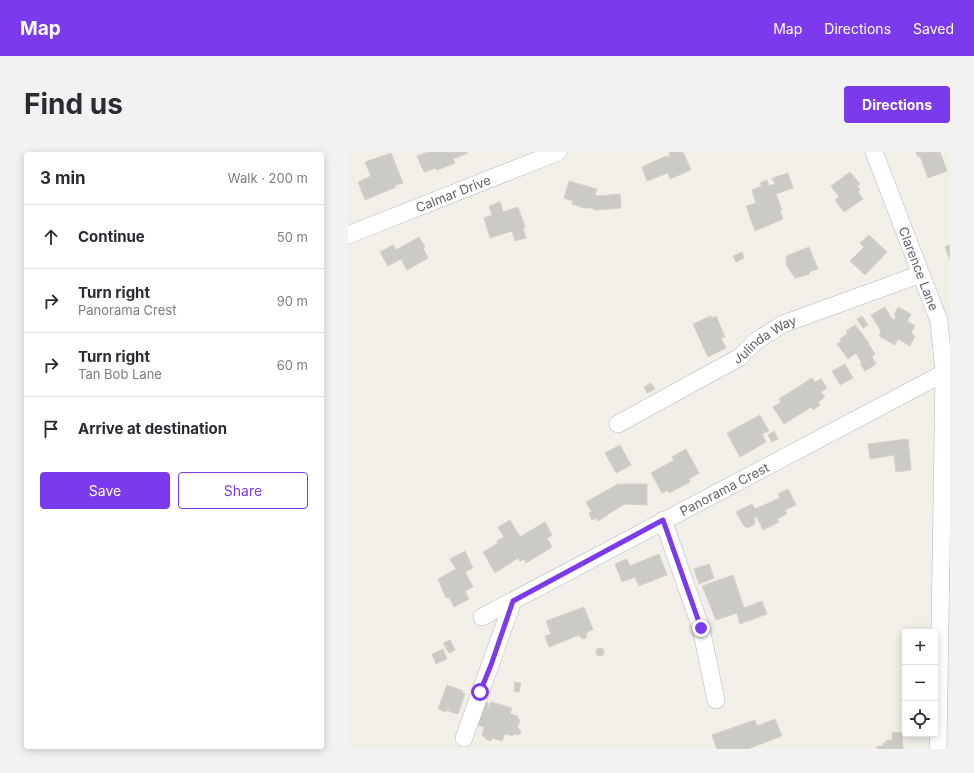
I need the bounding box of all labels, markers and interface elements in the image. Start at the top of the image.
text: Map [20,17,61,40]
text: Map [773,20,802,37]
text: Directions [824,20,891,37]
text: Saved [913,20,954,37]
button: Directions [844,86,950,123]
text: Find us [24,87,123,121]
text: 3 min [40,168,86,188]
text: Walk · 200 m [228,170,308,186]
street label: Calmar Drive [413,171,493,216]
street label: Clarence Lane [896,224,942,313]
icon: ahead [40,226,62,248]
text: Continue [78,227,145,246]
text: 50 m [277,229,308,245]
text: Turn right [78,283,150,302]
icon: right [40,290,62,312]
text: 90 m [277,293,308,309]
text: Panorama Crest [78,302,176,318]
street label: Julinda Way [730,312,799,367]
text: Turn right [78,347,150,366]
icon: right [40,354,62,376]
text: 60 m [277,357,308,373]
text: Tan Bob Lane [78,366,162,382]
icon: arrive [40,418,62,440]
text: Arrive at destination [78,419,227,438]
street label: Panorama Crest [677,459,772,519]
button: Save [40,472,170,509]
button: Share [178,472,308,509]
route end [692,619,710,637]
map controls [902,629,938,737]
button: + [902,629,938,665]
button: − [902,665,938,701]
route start [471,683,489,701]
button: locate [902,701,938,737]

